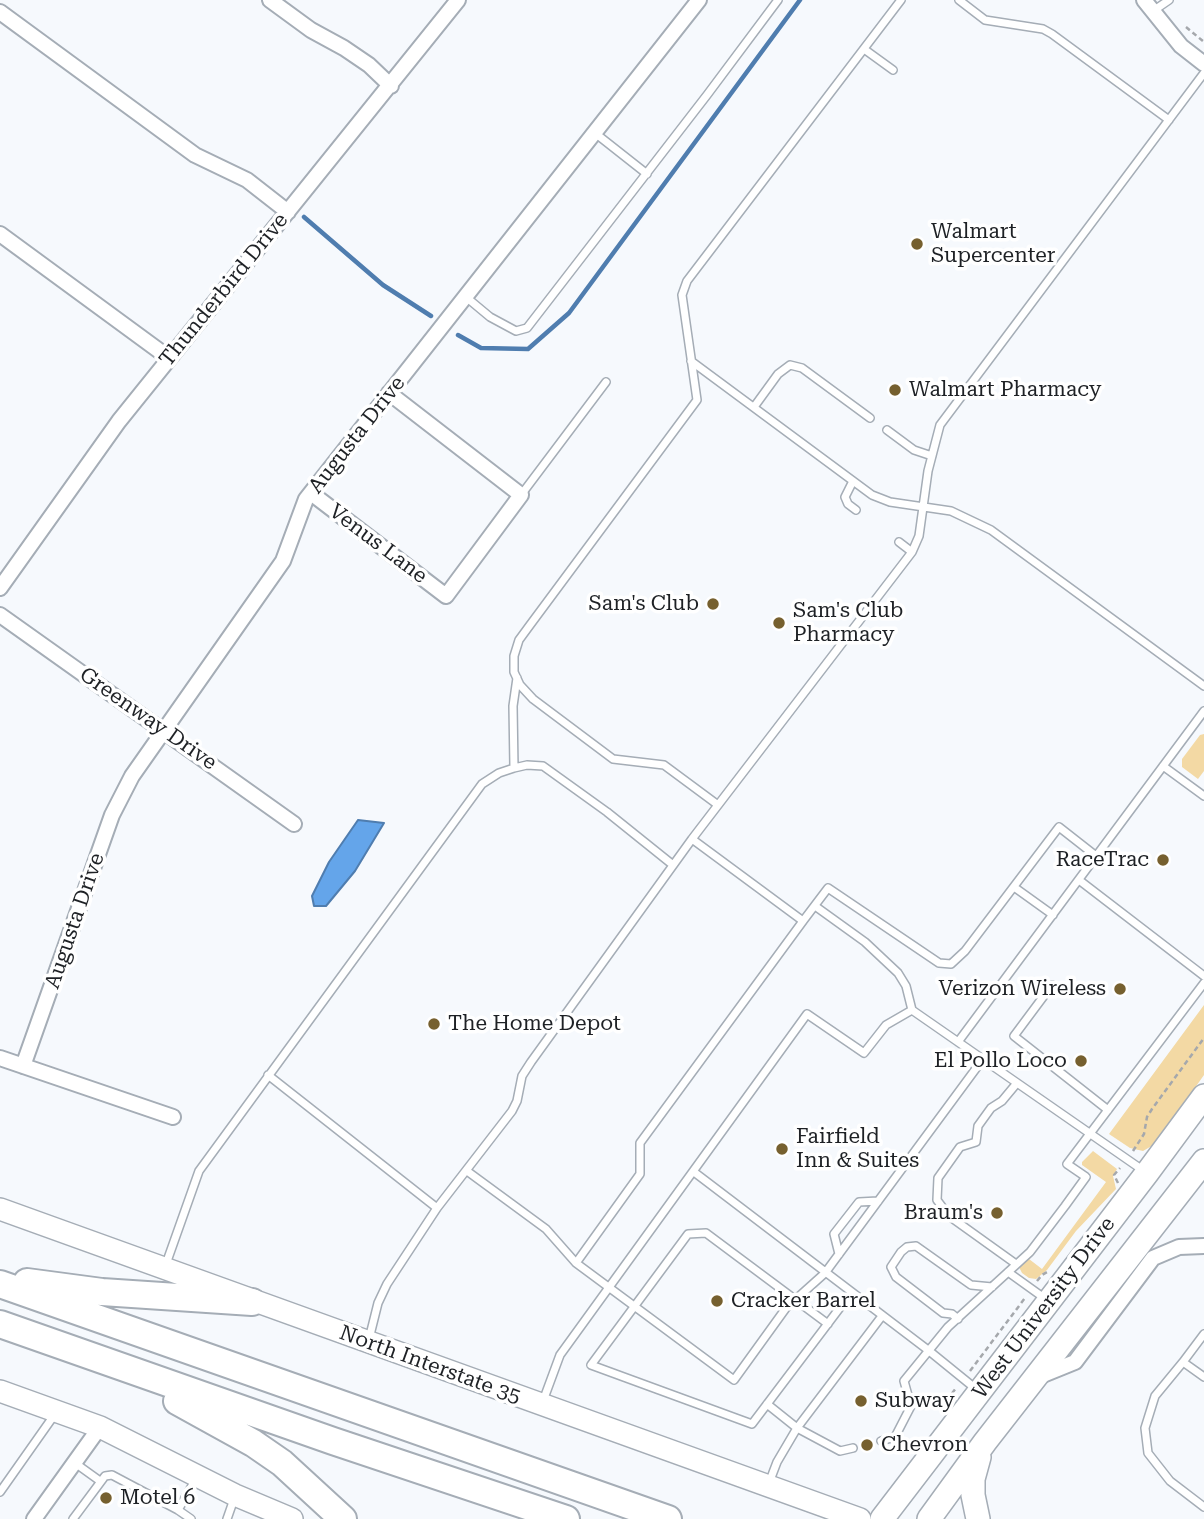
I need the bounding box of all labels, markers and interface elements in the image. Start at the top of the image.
street label: Thunderbird Drive [154,208,294,372]
place label: Walmart Supercenter [931,219,1055,269]
marker: Walmart Supercenter [909,236,925,252]
street label: Augusta Drive [303,371,411,499]
place label: Walmart Pharmacy [909,377,1101,403]
marker: Walmart Pharmacy [887,382,903,398]
street label: Venus Lane [324,499,432,589]
place label: Sam's Club [589,591,699,617]
marker: Sam's Club [705,596,721,612]
place label: Sam's Club Pharmacy [793,598,903,648]
marker: Sam's Club Pharmacy [771,615,787,631]
street label: Greenway Drive [74,662,222,776]
place label: RaceTrac [1056,847,1149,873]
street label: Augusta Drive [40,850,110,992]
marker: RaceTrac [1155,852,1171,868]
place label: Verizon Wireless [938,976,1106,1002]
marker: Verizon Wireless [1112,981,1128,997]
place label: The Home Depot [448,1011,621,1037]
marker: The Home Depot [426,1016,442,1032]
place label: El Pollo Loco [934,1048,1067,1074]
marker: El Pollo Loco [1073,1053,1089,1069]
place label: Fairfield Inn & Suites [796,1124,919,1174]
marker: Fairfield Inn & Suites [774,1141,790,1157]
place label: Braum's [904,1200,983,1226]
marker: Braum's [989,1205,1005,1221]
street label: West University Drive [967,1212,1121,1404]
place label: Cracker Barrel [731,1288,876,1314]
marker: Cracker Barrel [709,1293,725,1309]
street label: North Interstate 35 [336,1320,524,1410]
place label: Subway [875,1388,955,1414]
marker: Subway [853,1393,869,1409]
place label: Chevron [881,1432,968,1458]
marker: Chevron [859,1437,875,1453]
place label: Motel 6 [120,1485,195,1511]
marker: Motel 6 [98,1490,114,1506]

